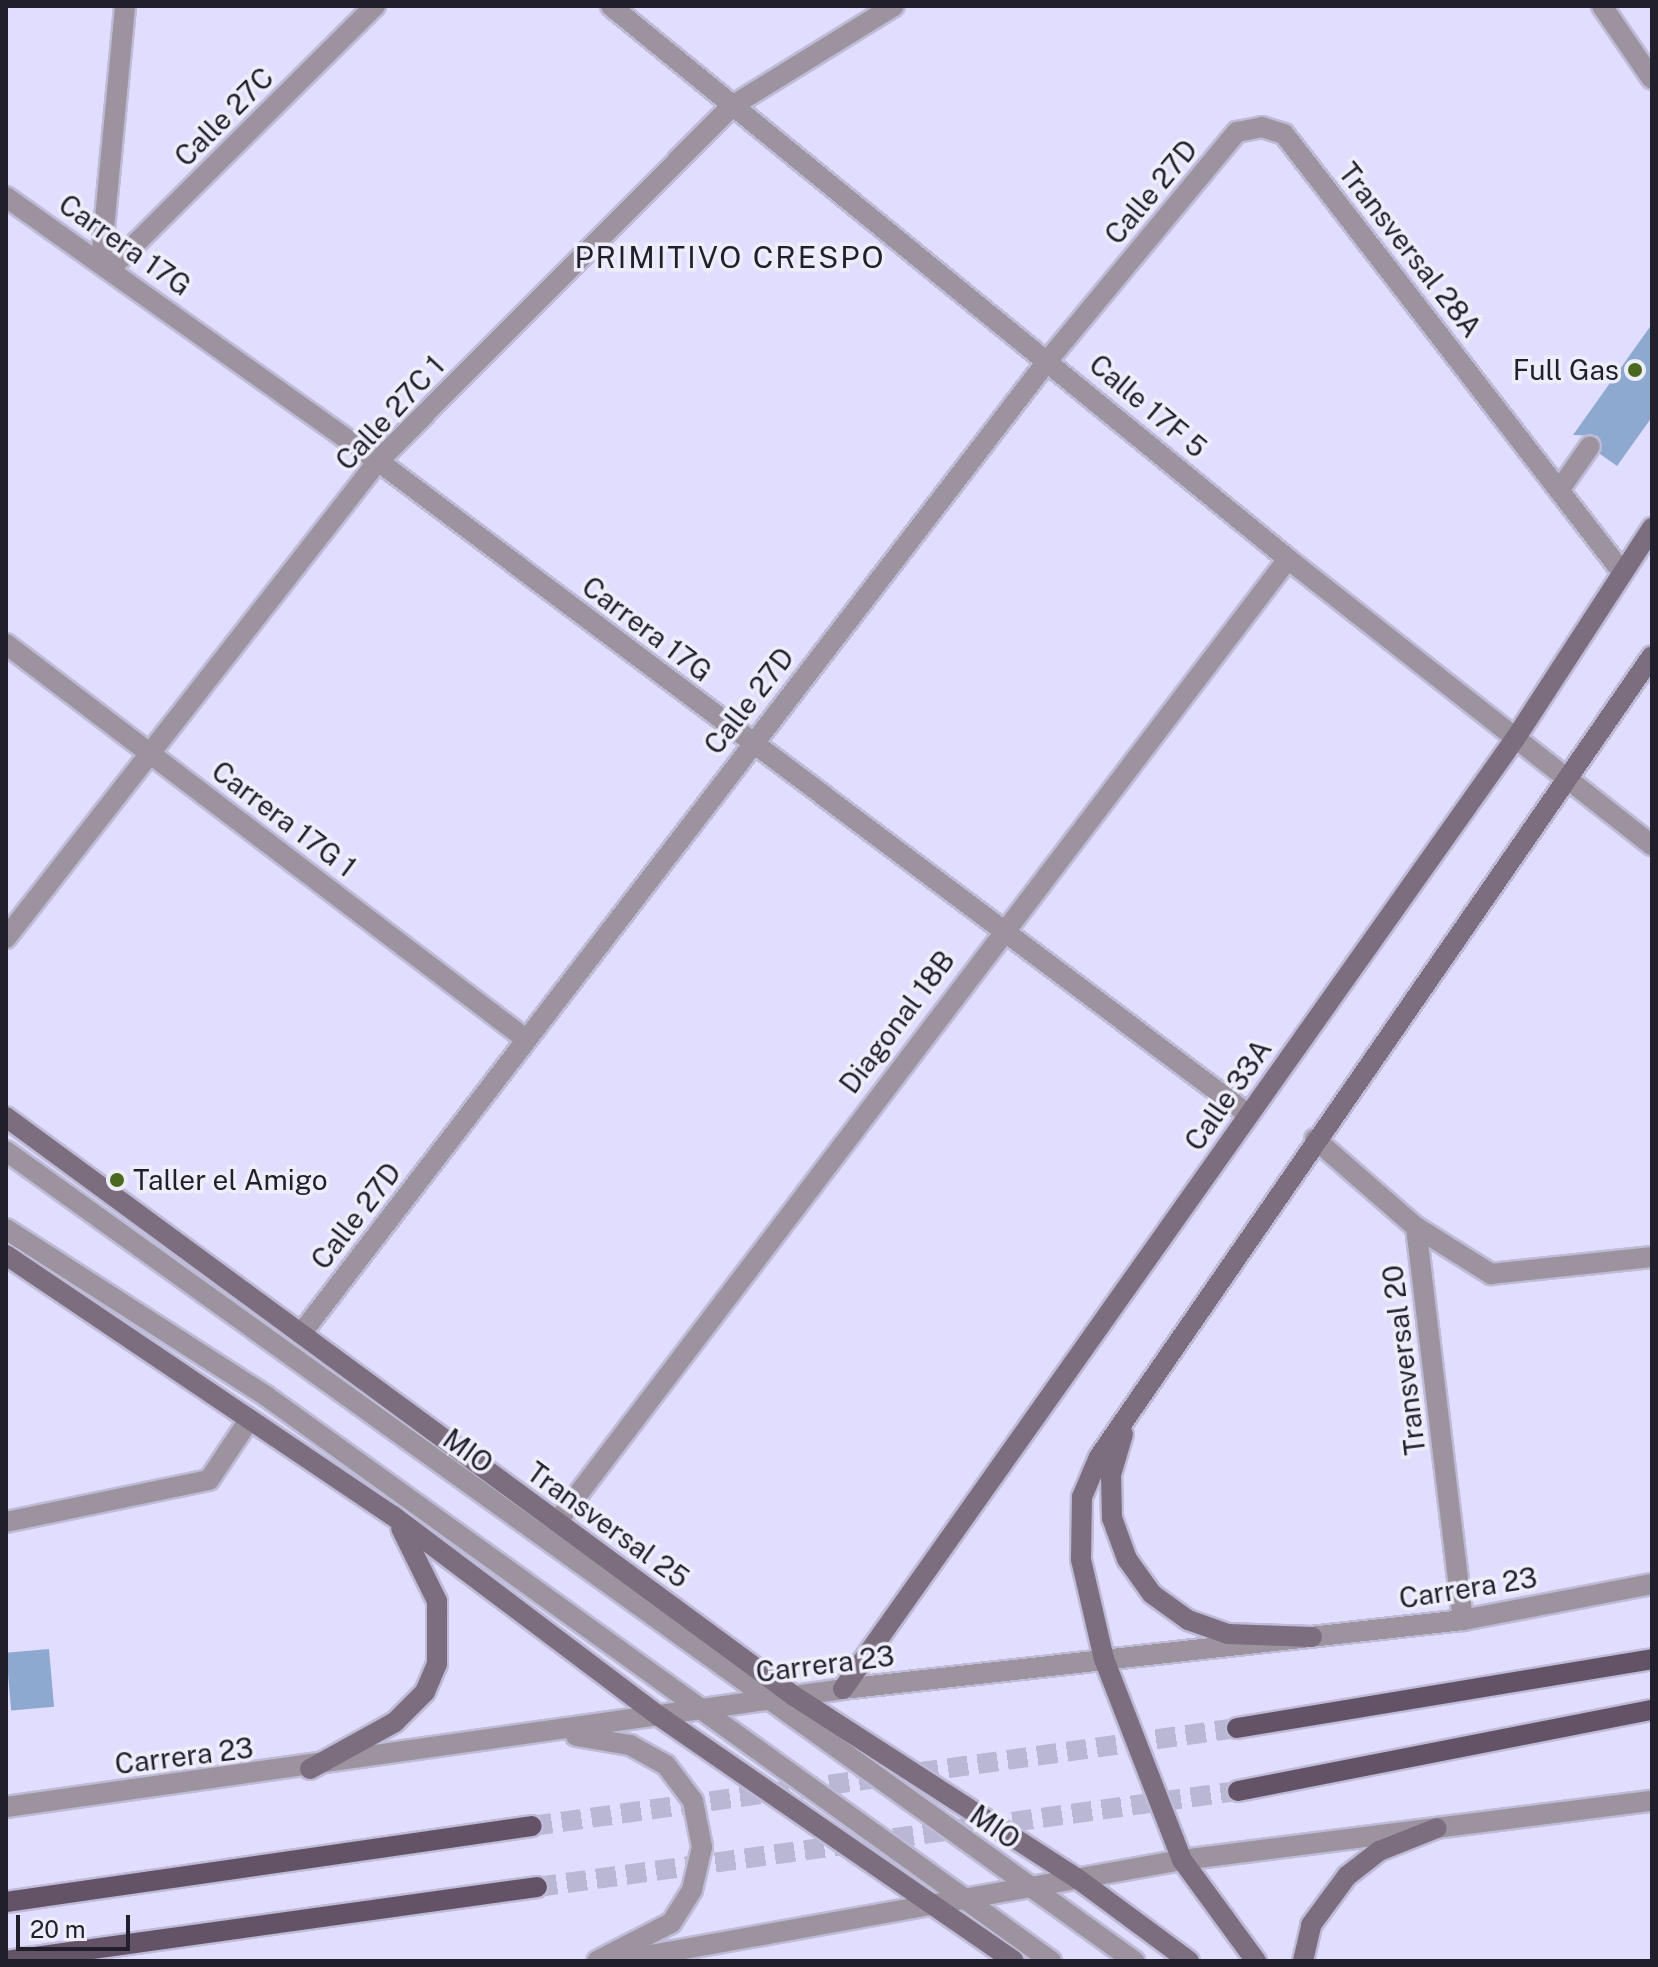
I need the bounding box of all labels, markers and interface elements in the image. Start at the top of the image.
street label: Calle 27C [168,61,280,173]
street label: Calle 27D [1098,133,1204,251]
street label: Transversal 28A [1331,156,1489,344]
street label: Carrera 17G [52,187,198,303]
district label: PRIMITIVO CRESPO [574,239,886,275]
street label: Calle 17F 5 [1083,347,1213,465]
street label: Calle 27C 1 [329,349,451,477]
place label: Full Gas [1513,353,1619,387]
marker: Full Gas [1626,361,1644,379]
street label: Carrera 17G [576,569,718,689]
street label: Calle 27D [697,641,801,761]
street label: Carrera 17G 1 [205,754,363,884]
street label: Diagonal 18B [832,944,962,1100]
street label: Calle 33A [1178,1033,1278,1157]
street label: Calle 27D [304,1156,408,1276]
place label: Taller el Amigo [133,1163,328,1197]
marker: Taller el Amigo [108,1171,126,1189]
street label: Transversal 20 [1376,1263,1432,1457]
street label: MIO [437,1422,499,1480]
street label: Transversal 25 [520,1455,696,1595]
street label: Carrera 23 [1397,1561,1539,1615]
street label: Carrera 23 [754,1639,896,1689]
street label: Carrera 23 [113,1731,255,1781]
street label: MIO [964,1798,1026,1856]
scale bar [20,1899,134,1949]
text: 20 m [30,1915,86,1943]

